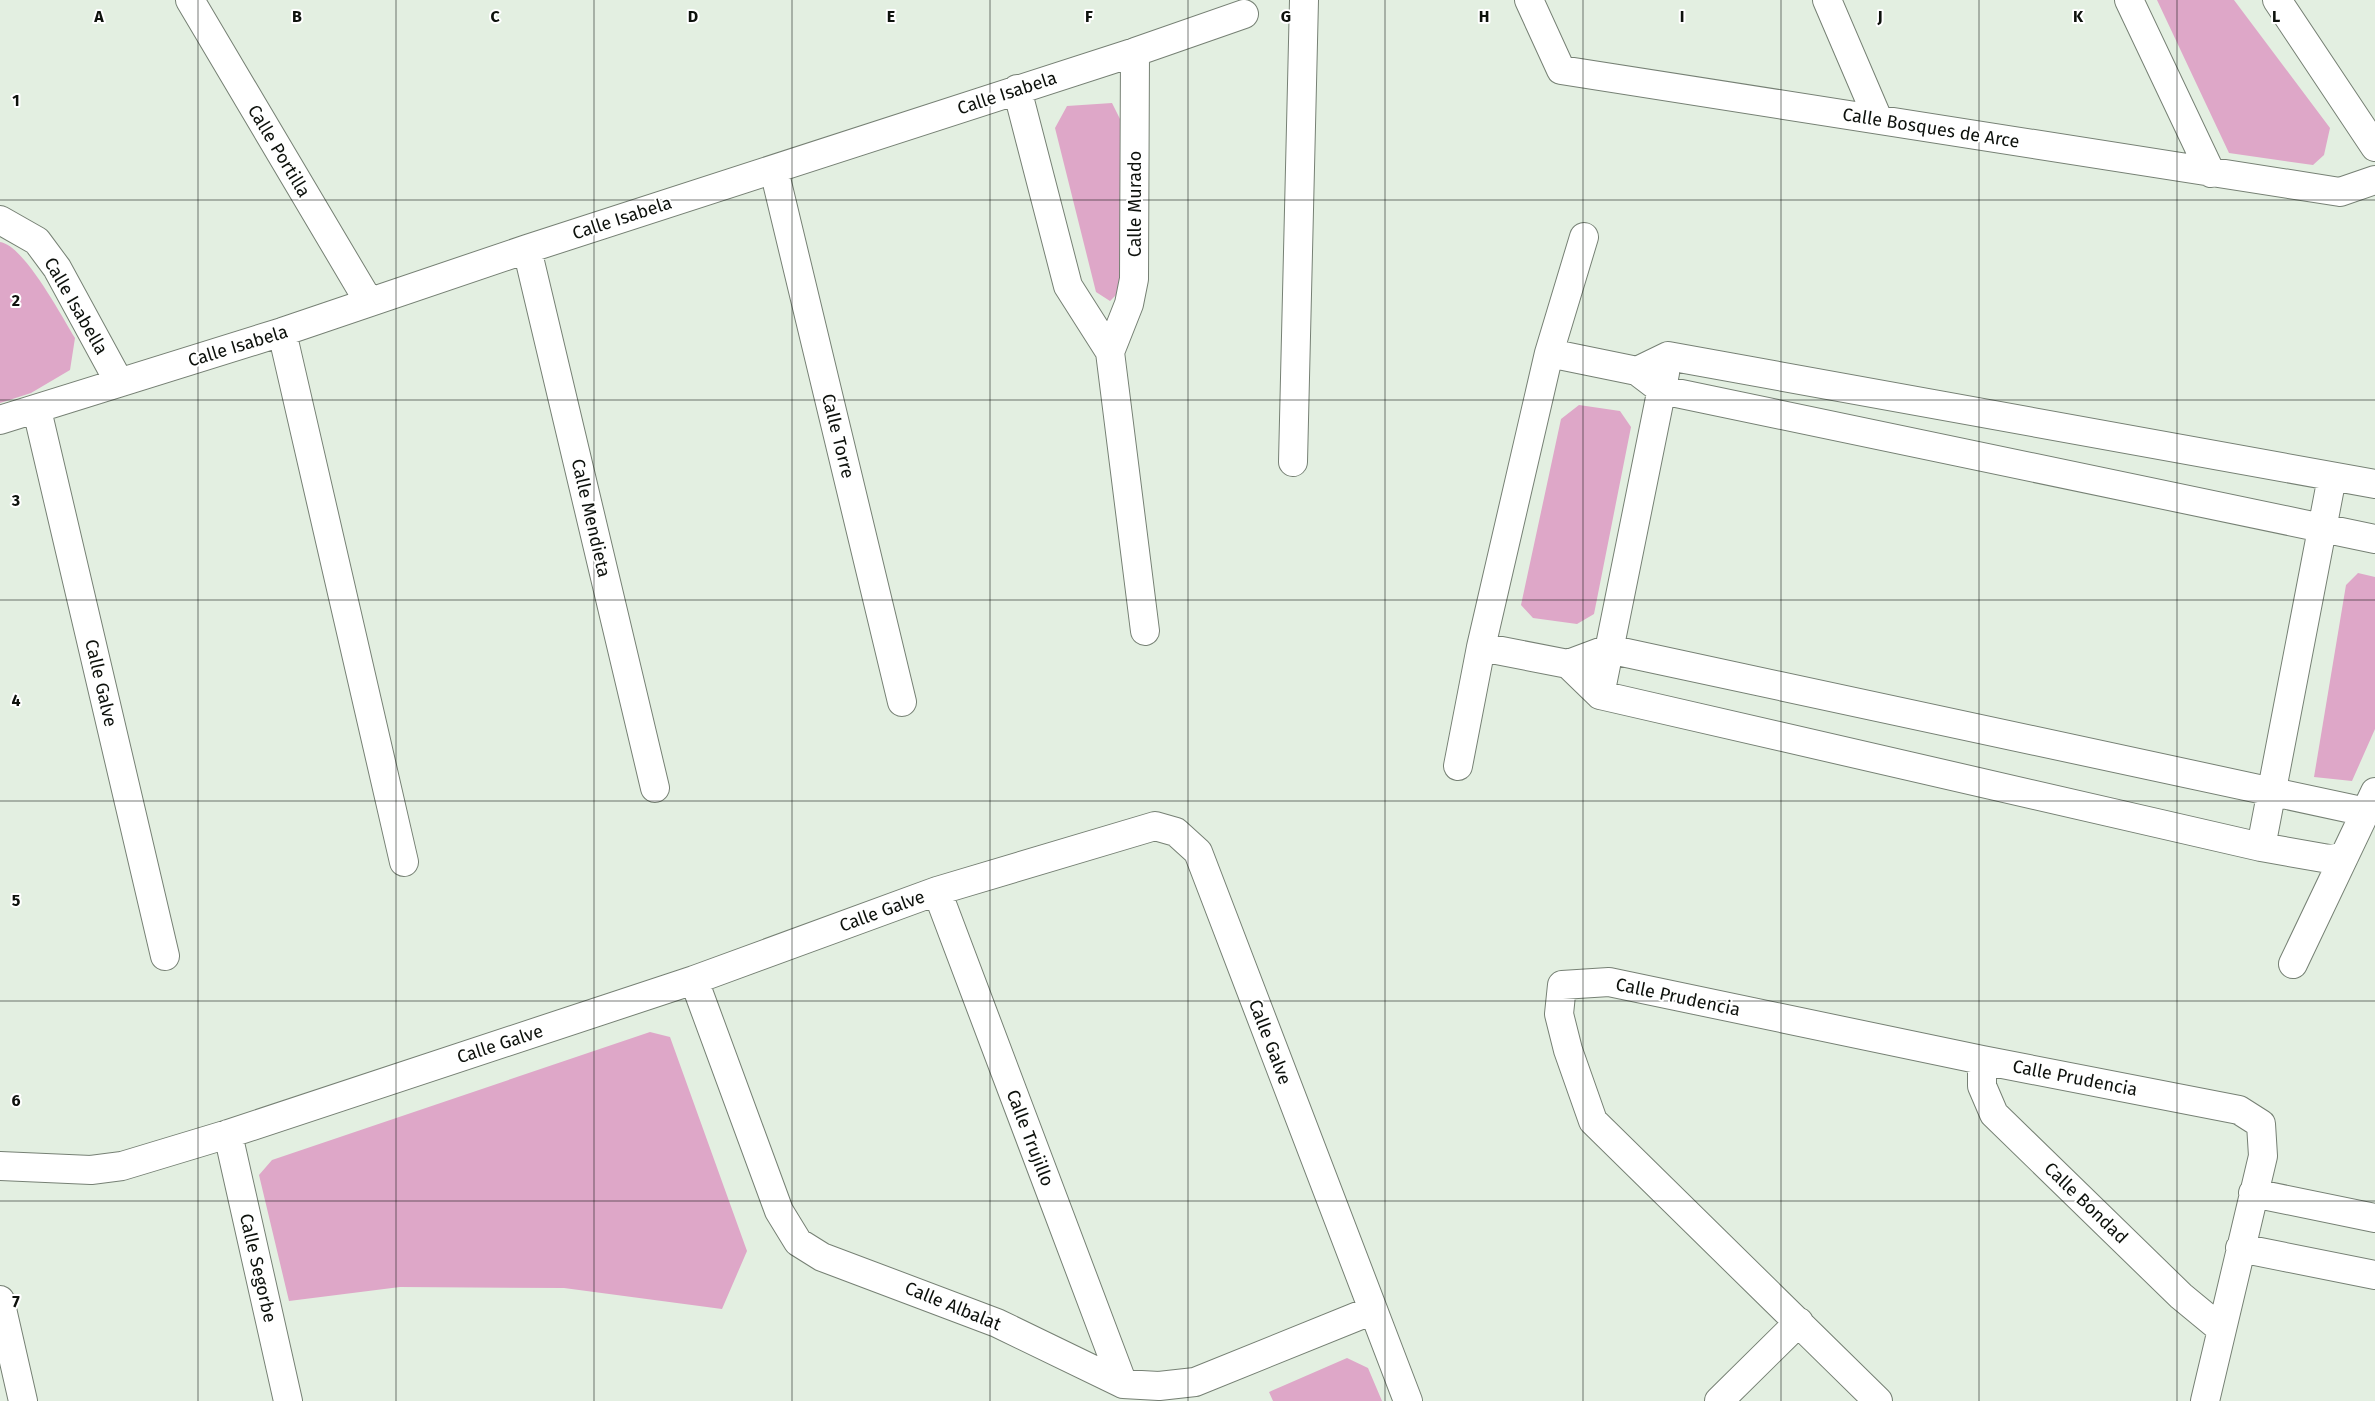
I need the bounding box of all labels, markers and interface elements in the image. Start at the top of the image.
text: A [93,7,104,26]
text: B [292,7,302,26]
text: C [490,7,500,26]
text: D [688,7,698,26]
text: E [887,7,895,26]
text: F [1085,7,1093,26]
text: G [1281,7,1291,26]
text: H [1479,7,1489,26]
text: I [1680,7,1684,26]
text: J [1876,7,1883,26]
text: K [2073,7,2084,26]
text: L [2272,7,2280,26]
street label: Calle Isabela [954,67,1060,119]
text: 1 [12,91,20,110]
street label: Calle Portilla [243,101,315,201]
street label: Calle Bosques de Arce [1841,103,2021,153]
street label: Calle Murado [1124,151,1146,257]
street label: Calle Isabela [569,192,675,244]
street label: Calle Isabella [39,253,113,359]
text: 2 [12,291,20,310]
street label: Calle Isabela [185,320,291,372]
street label: Calle Torre [817,391,859,481]
street label: Calle Mendieta [567,457,615,579]
text: 3 [11,491,20,510]
street label: Calle Galve [80,637,122,729]
text: 4 [11,691,21,710]
street label: Calle Galve [836,885,928,937]
text: 5 [12,891,21,910]
street label: Calle Prudencia [1614,973,1742,1021]
street label: Calle Galve [1244,996,1296,1088]
street label: Calle Galve [454,1020,546,1068]
street label: Calle Prudencia [2011,1055,2139,1101]
street label: Calle Trujillo [1001,1087,1059,1189]
text: 6 [11,1091,21,1110]
street label: Calle Bondad [2040,1158,2132,1248]
street label: Calle Segorbe [235,1211,281,1325]
street label: Calle Albalat [902,1277,1005,1335]
text: 7 [12,1292,20,1311]

